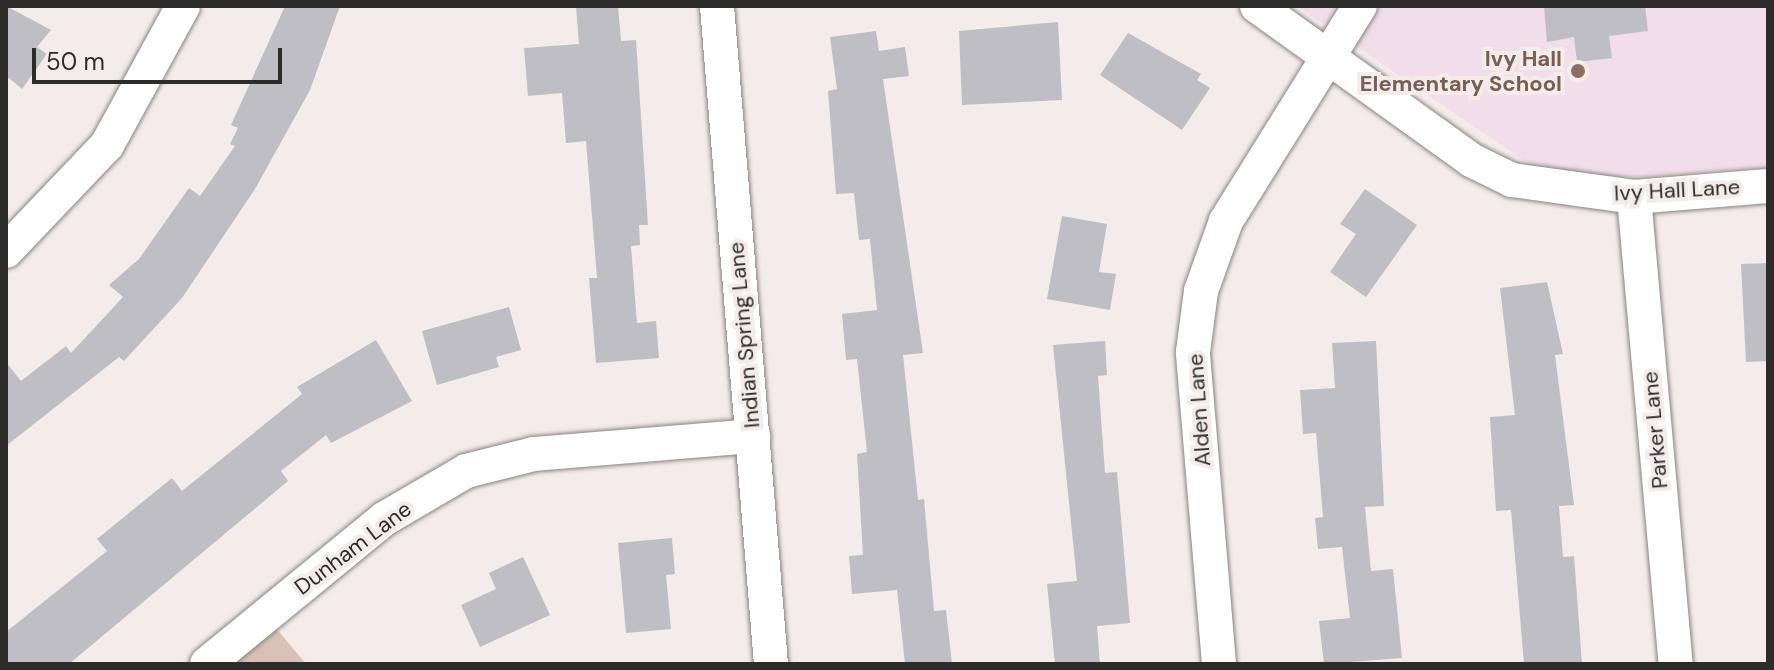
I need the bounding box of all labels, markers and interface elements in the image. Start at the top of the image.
scale bar [36,32,286,82]
place label: Ivy Hall Elementary School [1360,45,1562,96]
text: 50 m [46,46,105,77]
marker: Ivy Hall Elementary School [1569,62,1587,80]
street label: Ivy Hall Lane [1613,174,1741,206]
street label: Indian Spring Lane [723,241,765,429]
street label: Alden Lane [1182,353,1216,467]
street label: Parker Lane [1637,370,1673,490]
street label: Dunham Lane [289,496,417,600]

